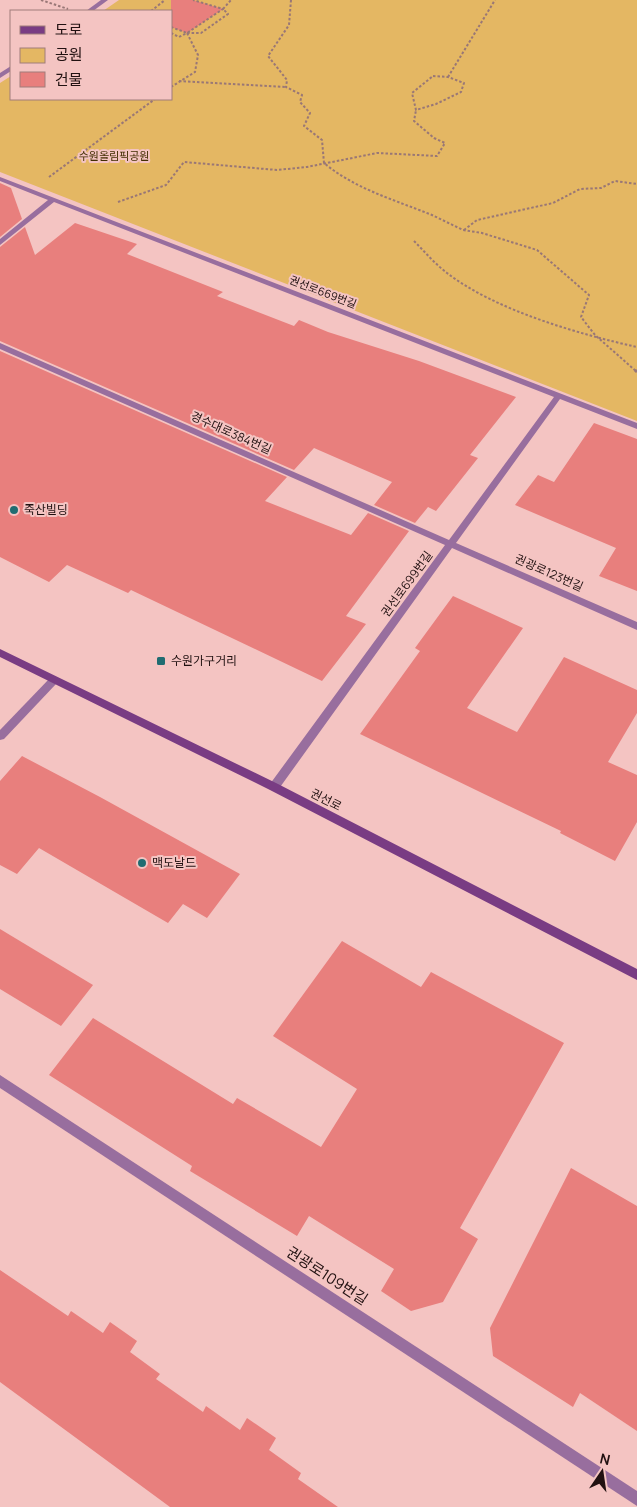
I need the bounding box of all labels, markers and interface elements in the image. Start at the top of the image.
legend [10,10,172,100]
text: 도로 [55,19,83,40]
text: 공원 [55,44,83,65]
text: 건물 [55,69,83,90]
park label: 수원올림픽공원 [79,148,149,163]
street label: 권선로669번길 [287,272,359,311]
street label: 경수대로384번길 [188,407,274,458]
place label: 죽산빌딩 [24,501,68,518]
marker: 죽산빌딩 [8,504,20,516]
street label: 권선로699번길 [377,547,436,620]
street label: 권광로123번길 [512,550,586,595]
place label: 수원가구거리 [171,652,237,669]
marker: 수원가구거리 [155,655,167,667]
street label: 권선로 [308,784,345,815]
place label: 맥도날드 [152,854,196,871]
marker: 맥도날드 [136,857,148,869]
street label: 권광로109번길 [282,1241,372,1310]
north arrow [577,1447,627,1497]
text: N [598,1448,612,1469]

